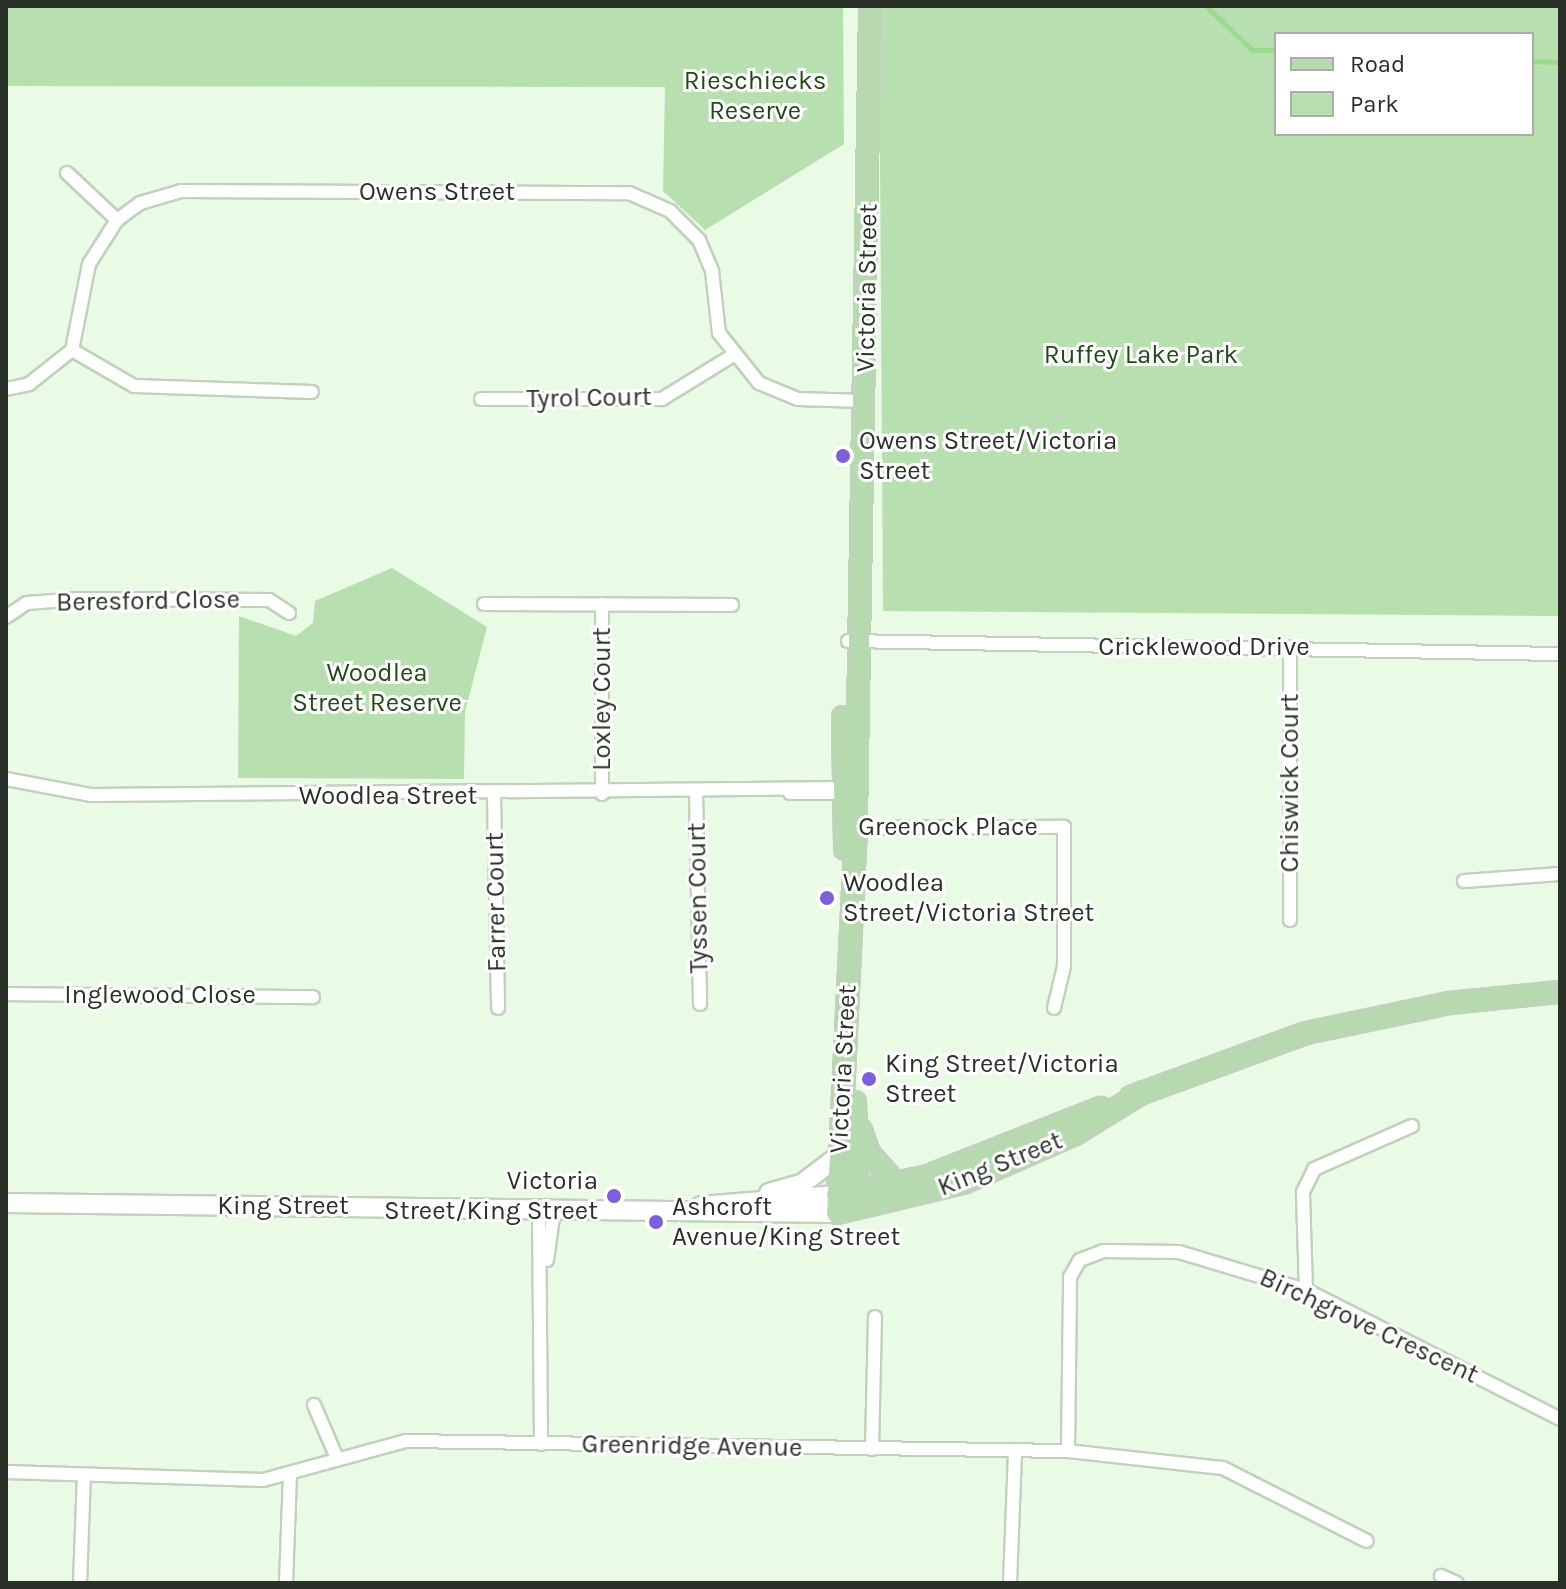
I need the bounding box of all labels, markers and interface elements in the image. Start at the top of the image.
legend [1274,32,1534,136]
text: Road [1350,50,1405,78]
park label: Rieschiecks Reserve [684,65,826,126]
text: Park [1350,90,1399,118]
street label: Owens Street [359,176,515,208]
street label: Victoria Street [850,203,884,373]
park label: Ruffey Lake Park [1044,339,1238,371]
street label: Tyrol Court [526,381,652,415]
place label: Owens Street/Victoria Street [859,425,1117,486]
marker: Owens Street/Victoria Street [834,447,852,465]
street label: Beresford Close [56,584,240,618]
street label: Loxley Court [586,627,618,771]
street label: Cricklewood Drive [1098,631,1310,663]
park label: Woodlea Street Reserve [292,657,462,718]
street label: Chiswick Court [1274,694,1306,872]
street label: Woodlea Street [299,780,477,812]
street label: Greenock Place [858,811,1038,843]
street label: Tyssen Court [681,822,715,974]
street label: Farrer Court [479,832,513,972]
place label: Woodlea Street/Victoria Street [843,867,1094,928]
marker: Woodlea Street/Victoria Street [818,889,836,907]
street label: Inglewood Close [64,979,256,1011]
street label: Victoria Street [823,984,863,1154]
place label: King Street/Victoria Street [885,1048,1119,1110]
marker: King Street/Victoria Street [860,1070,878,1088]
street label: King Street [933,1125,1067,1203]
place label: Victoria Street/King Street [384,1165,598,1226]
marker: Victoria Street/King Street [605,1187,623,1205]
street label: King Street [217,1190,349,1222]
place label: Ashcroft Avenue/King Street [672,1191,900,1252]
marker: Ashcroft Avenue/King Street [647,1213,665,1231]
street label: Birchgrove Crescent [1255,1262,1483,1390]
street label: Greenridge Avenue [581,1428,803,1464]

